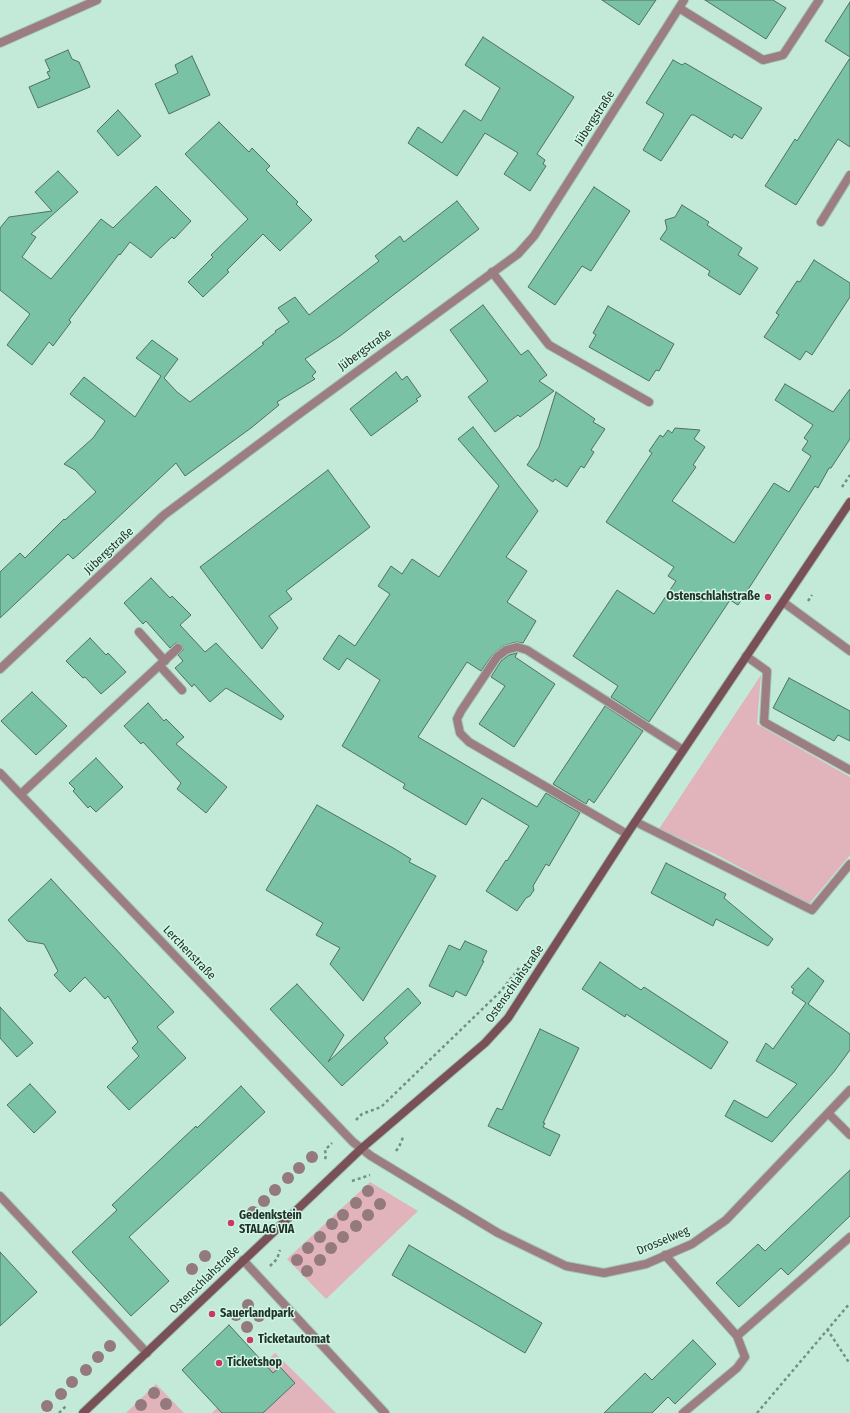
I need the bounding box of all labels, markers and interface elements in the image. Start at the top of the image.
street label: Jübergstraße [572,88,618,148]
street label: Jübergstraße [335,326,395,374]
street label: Jübergstraße [81,524,137,578]
place label: Ostenschlahstraße [666,590,760,604]
marker: Ostenschlahstraße [763,592,773,602]
street label: Lerchenstraße [160,923,218,983]
street label: Ostenschlahstraße [483,942,547,1026]
place label: Gedenkstein STALAG VIA [239,1209,302,1237]
marker: Gedenkstein STALAG VIA [226,1218,236,1228]
street label: Drosselweg [635,1223,691,1259]
street label: Ostenschlahstraße [167,1243,243,1317]
place label: Sauerlandpark [220,1307,294,1321]
marker: Sauerlandpark [207,1309,217,1319]
place label: Ticketautomat [258,1333,330,1347]
marker: Ticketautomat [245,1335,255,1345]
place label: Ticketshop [227,1356,282,1370]
marker: Ticketshop [214,1358,224,1368]

